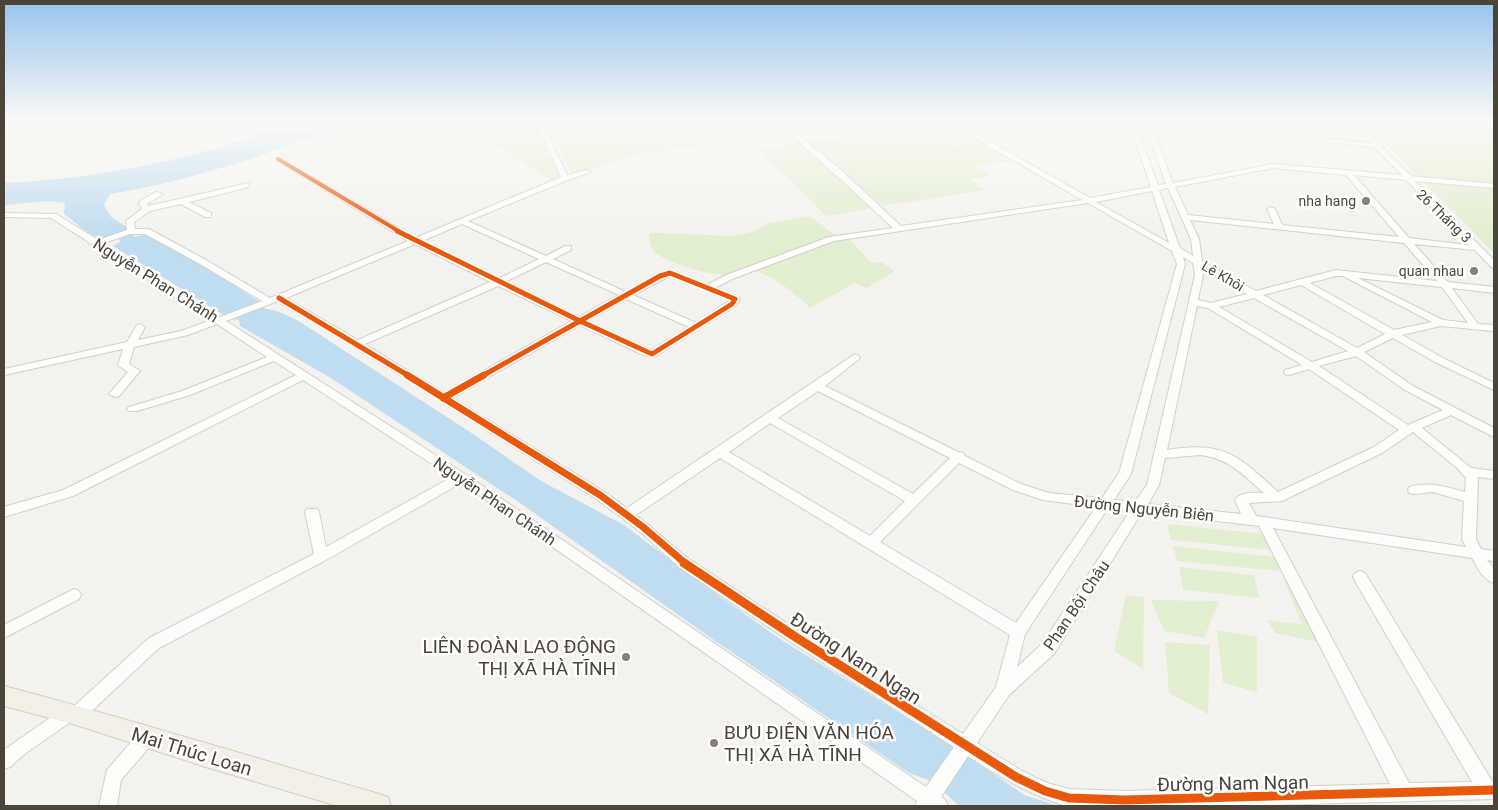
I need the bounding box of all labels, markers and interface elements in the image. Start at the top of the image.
street label: 26 Tháng 3 [1413,186,1475,246]
place label: nha hang [1299,193,1356,209]
marker: nha hang [1360,195,1372,207]
street label: Nguyễn Phan Chánh [90,234,222,327]
street label: Lê Khôi [1199,257,1247,295]
place label: quan nhau [1399,263,1464,279]
marker: quan nhau [1468,265,1480,277]
street label: Nguyễn Phan Chánh [430,453,560,550]
street label: Đường Nguyễn Biên [1073,492,1215,525]
street label: Phan Bội Châu [1039,557,1113,654]
street label: Đường Nam Ngạn [786,608,926,709]
place label: LIÊN ĐOÀN LAO ĐỘNG THỊ XÃ HÀ TĨNH [422,635,616,680]
marker: LIÊN ĐOÀN LAO ĐỘNG THỊ XÃ HÀ TĨNH [620,651,632,663]
place label: BƯU ĐIỆN VĂN HÓA THỊ XÃ HÀ TĨNH [724,721,895,766]
street label: Mai Thúc Loan [129,722,255,781]
marker: BƯU ĐIỆN VĂN HÓA THỊ XÃ HÀ TĨNH [708,737,720,749]
street label: Đường Nam Ngạn [1157,771,1309,796]

